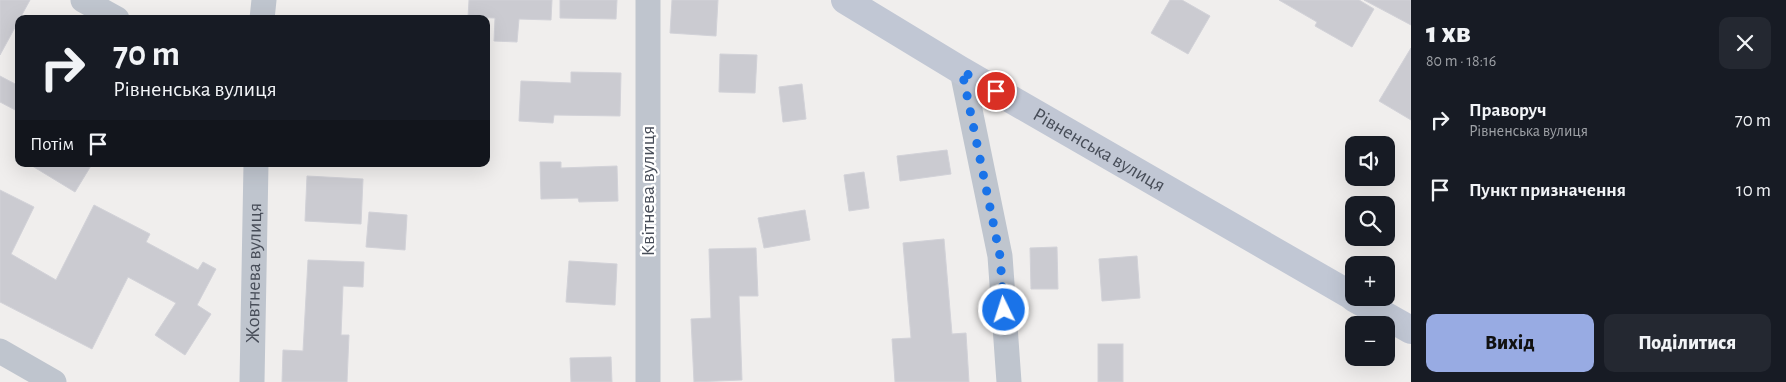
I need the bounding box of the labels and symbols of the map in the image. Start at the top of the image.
pin [975,70,1017,112]
street label: Рівненська вулиця [1029,104,1169,196]
street label: Квітнева вулиця [638,126,658,256]
street label: Жовтнева вулиця [243,203,265,343]
position arrow [977,283,1029,335]

